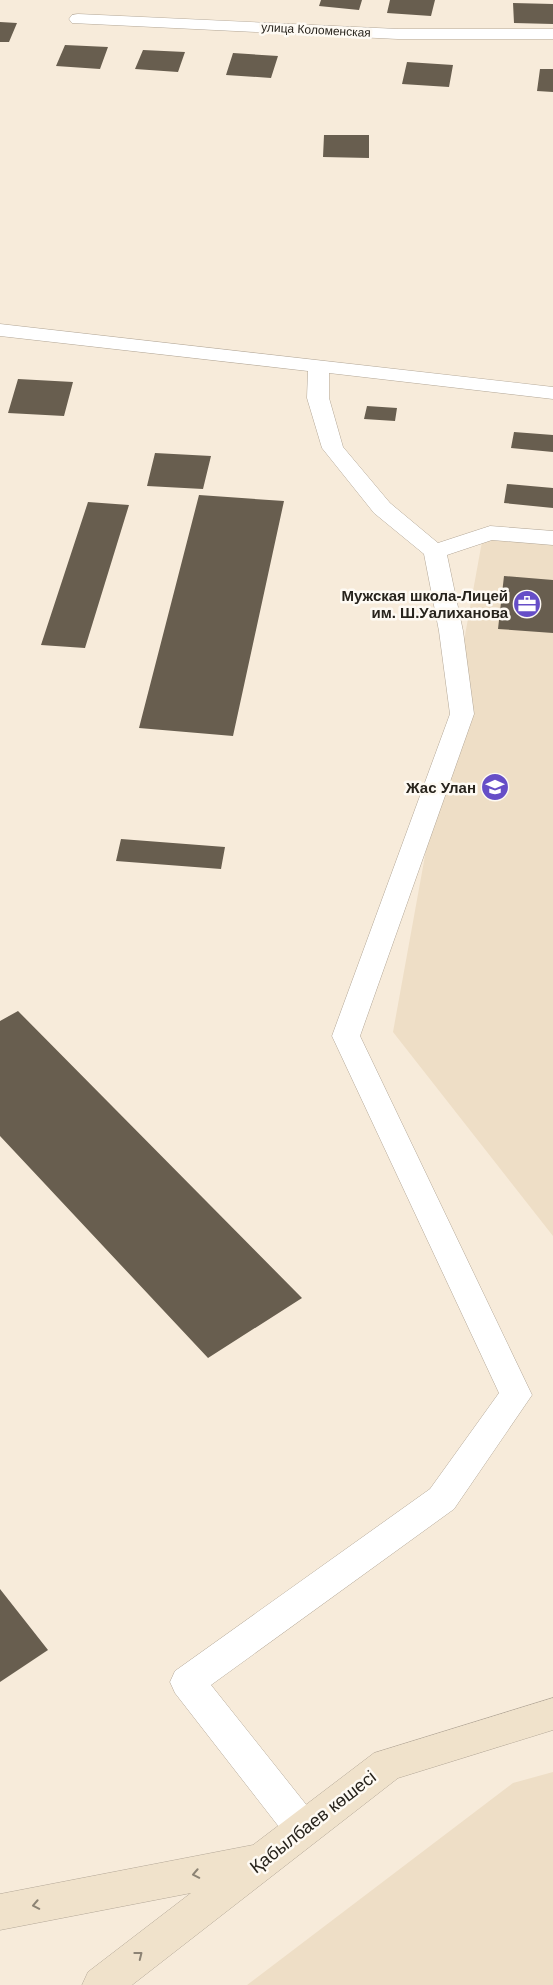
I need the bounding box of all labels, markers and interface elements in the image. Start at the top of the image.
street label: улица Коломенская [261,20,371,40]
place label: Мужская школа-Лицей им. Ш.Уалиханова [341,587,509,621]
office icon: Мужская школа-Лицей им. Ш.Уалиханова [512,589,542,619]
school or university icon: Жас Улан [480,772,510,802]
place label: Жас Улан [405,779,476,796]
street label: Қабылбаев көшесі [246,1767,380,1877]
one-way arrow [191,1869,200,1879]
one-way arrow [32,1900,41,1910]
one-way arrow [133,1953,142,1961]

